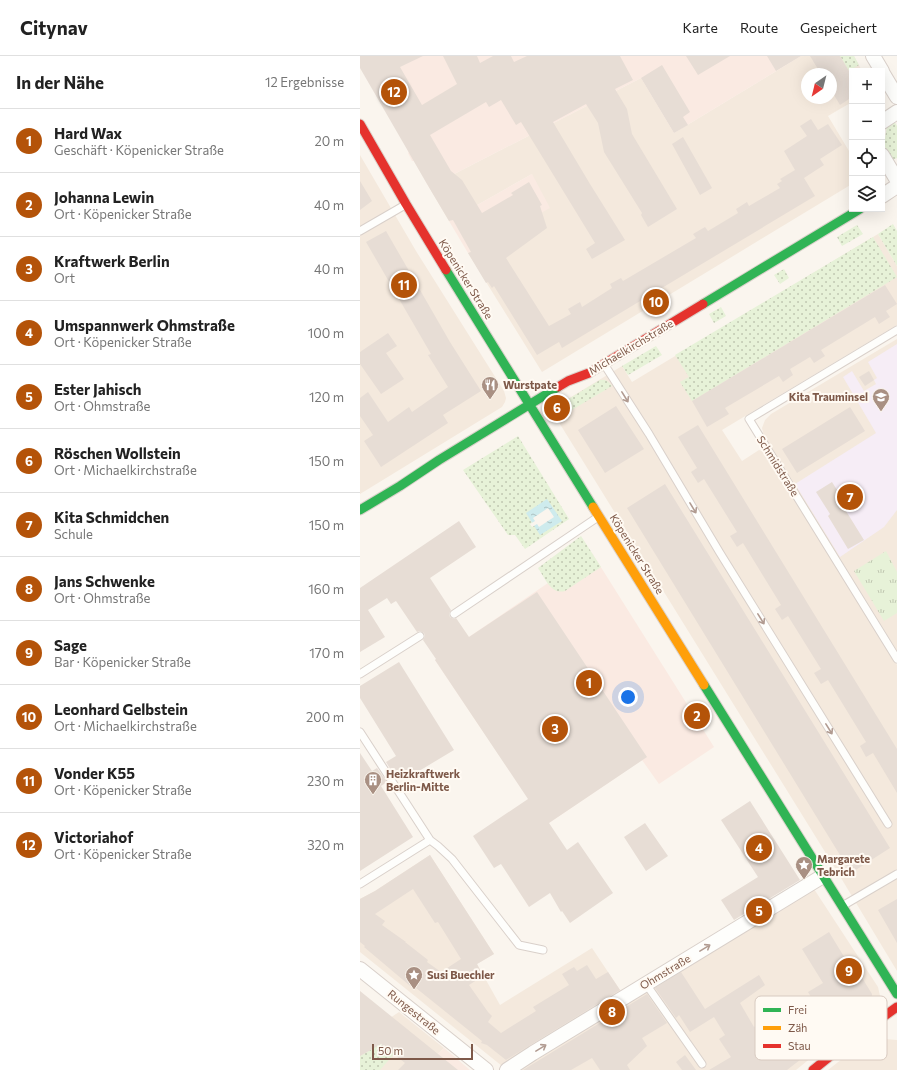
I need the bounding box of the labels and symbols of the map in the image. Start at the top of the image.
north arrow [801,68,837,104]
pin: 12 [381,77,407,107]
street label: Köpenicker Straße [437,236,496,321]
pin: 11 [391,270,417,300]
pin: 10 [643,287,669,317]
street label: Michaelkirchstraße [586,316,675,377]
restaurant icon: Wurstpate [480,375,500,400]
place label: Wurstpate [503,378,557,391]
school or university icon: Kita Trauminsel [871,387,891,412]
place label: Kita Trauminsel [789,390,868,403]
one-way arrow [621,391,629,402]
pin: 6 [544,393,570,423]
street label: Schmidstraße [755,433,802,499]
pin: 7 [837,482,863,512]
one-way arrow [689,502,697,514]
street label: Köpenicker Straße [608,511,667,596]
one-way arrow [757,613,765,625]
pin: 1 [576,668,602,698]
your location [618,687,638,707]
pin: 2 [684,701,710,731]
pin: 3 [542,714,568,744]
one-way arrow [825,723,833,734]
place label: Heizkraftwerk Berlin-Mitte [386,767,461,793]
building icon: Heizkraftwerk Berlin-Mitte [363,770,383,795]
pin: 4 [746,833,772,863]
place label: Margarete Tebrich [817,852,870,878]
place icon: Margarete Tebrich [794,855,814,880]
pin: 5 [746,896,772,926]
one-way arrow [699,944,710,952]
street label: Ohmstraße [637,951,693,992]
pin: 9 [836,956,862,986]
place icon: Susi Buechler [404,965,424,990]
place label: Susi Buechler [427,968,495,981]
street label: Rungestraße [386,987,443,1037]
legend [755,996,887,1060]
pin: 8 [599,997,625,1027]
text: Frei [788,1003,807,1016]
text: Zäh [788,1021,807,1034]
text: Stau [788,1039,811,1052]
scale bar [372,1042,473,1061]
one-way arrow [535,1043,547,1051]

